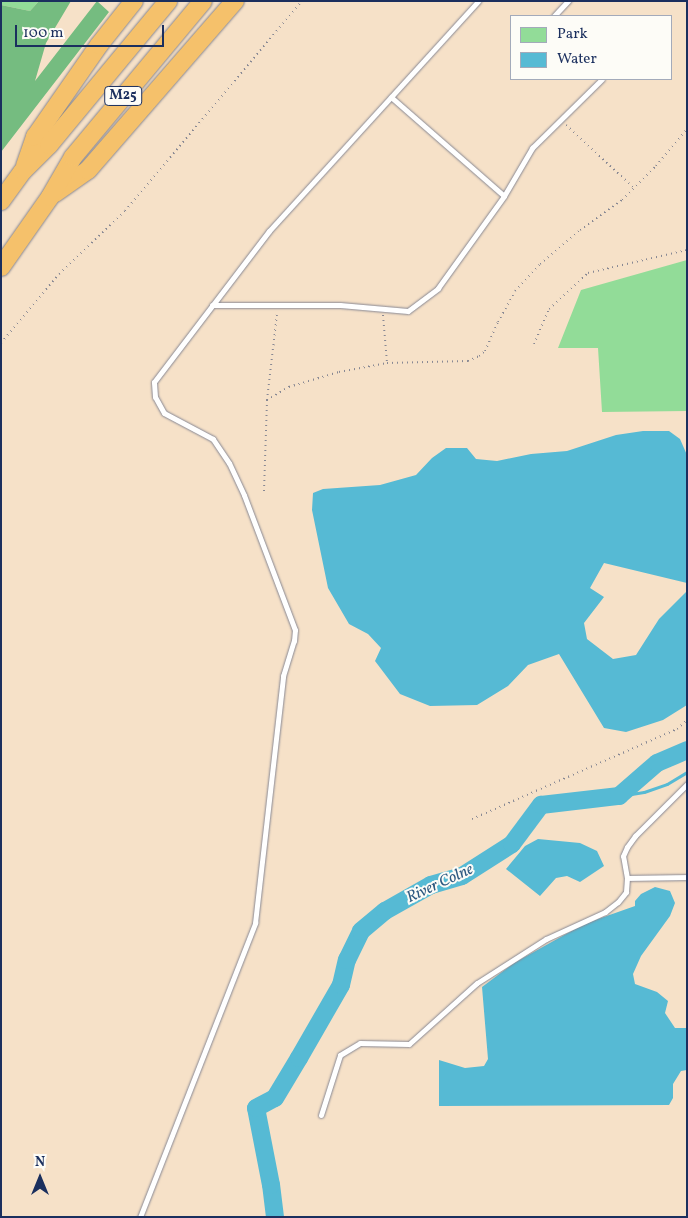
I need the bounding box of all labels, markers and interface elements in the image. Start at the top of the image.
scale bar [18,15,166,47]
legend [510,15,673,80]
text: 100 m [23,23,63,44]
text: Park [557,24,588,45]
text: Water [557,49,597,70]
road number: M25 [103,84,143,108]
water label: River Colne [403,860,477,908]
north arrow [15,1153,65,1203]
text: N [35,1153,45,1172]

